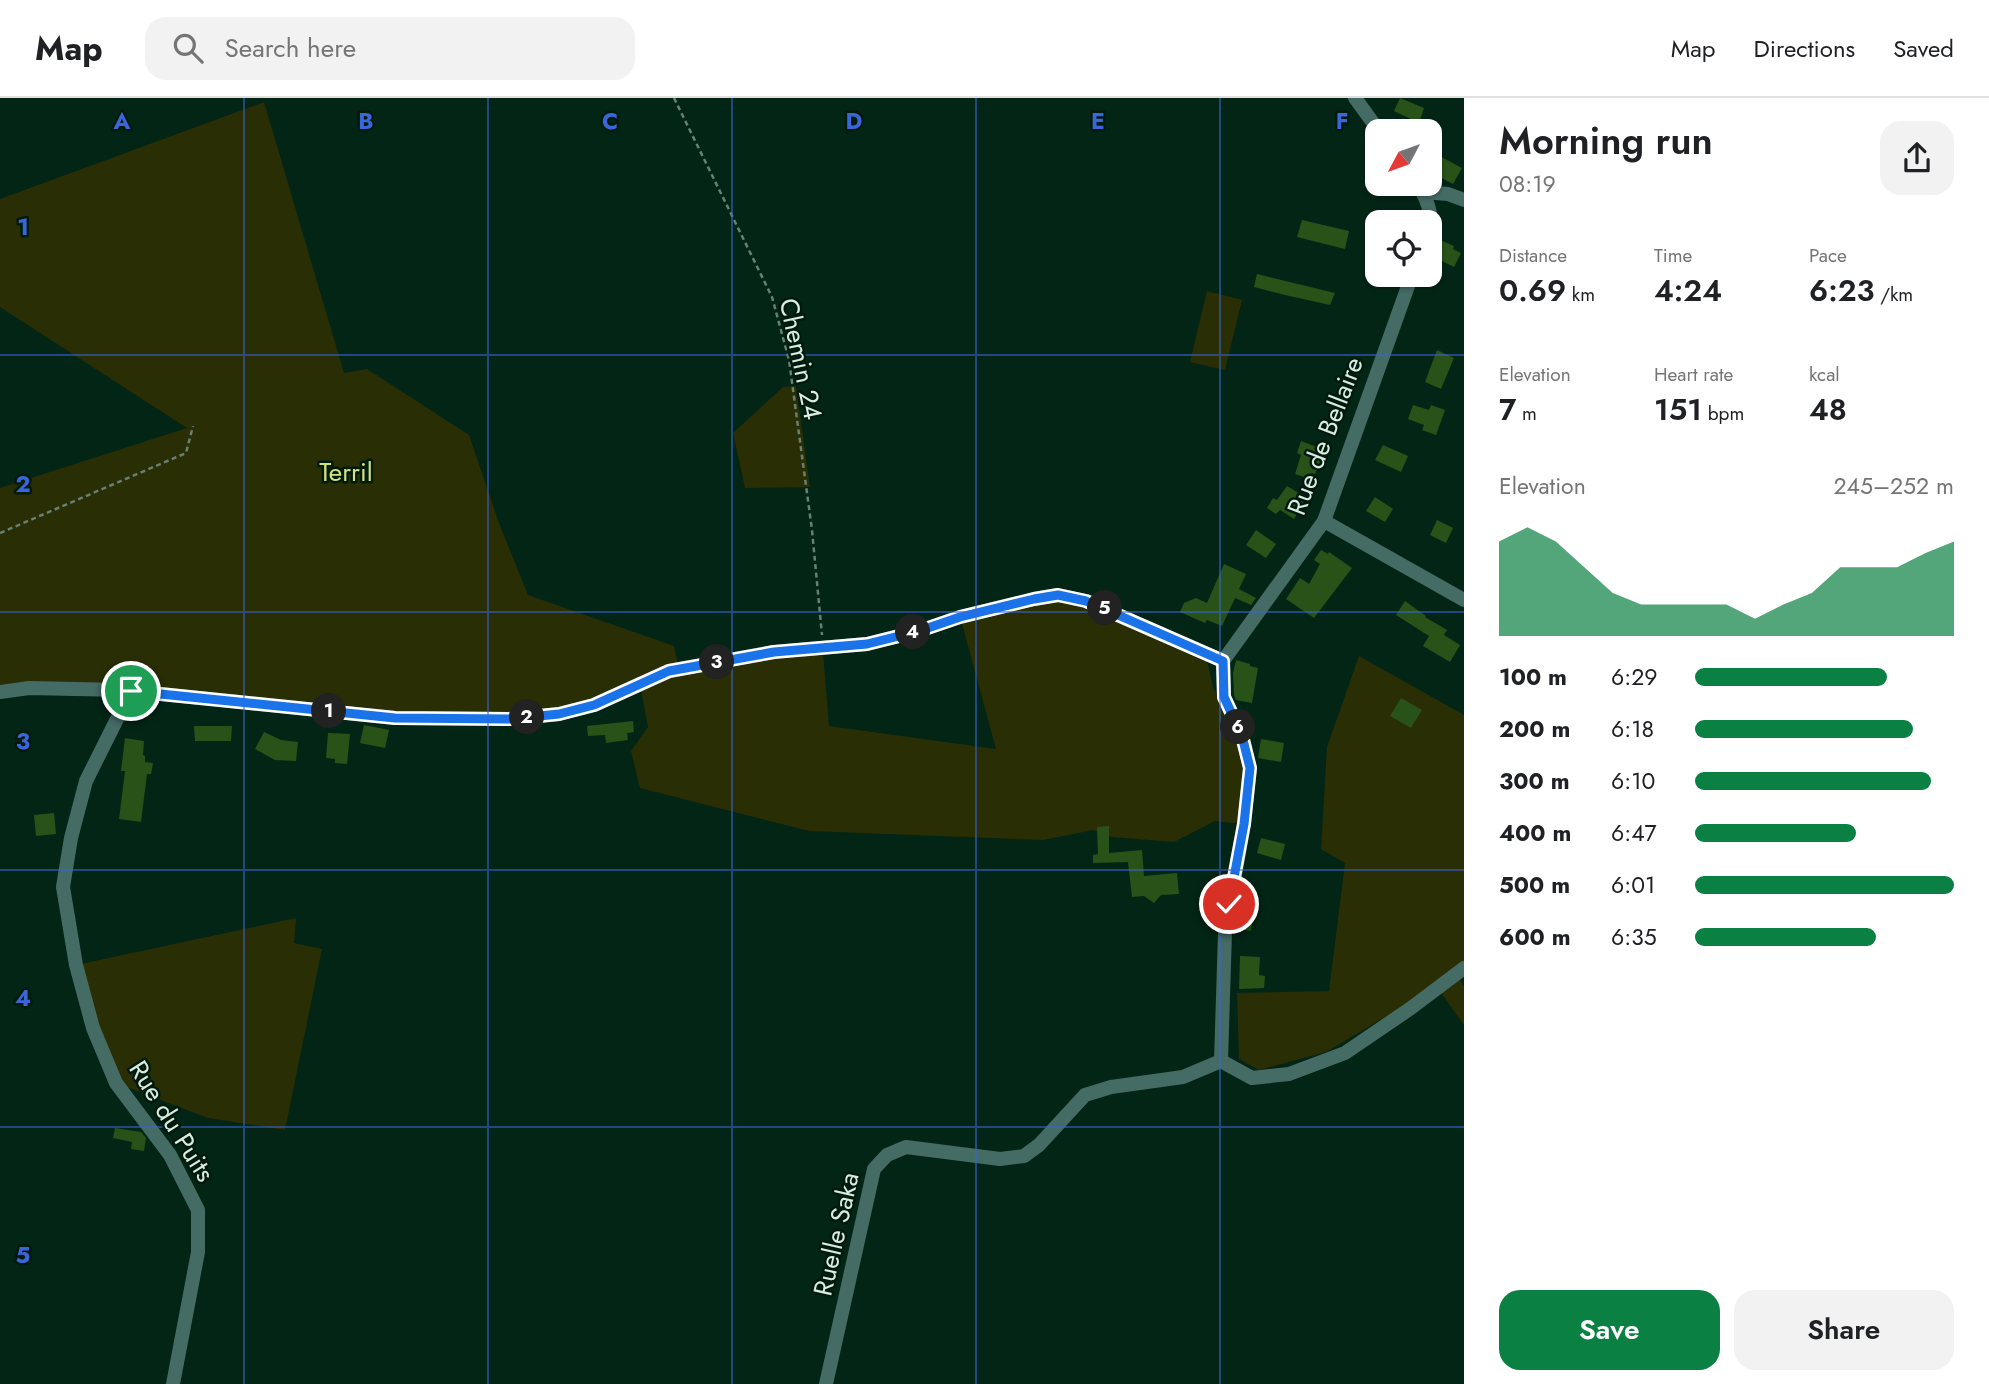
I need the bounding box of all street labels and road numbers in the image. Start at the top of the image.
street label: Chemin 24 [770,295,832,423]
street label: Rue de Bellaire [1277,351,1373,521]
street label: Rue du Puits [120,1053,224,1189]
street label: Ruelle Saka [803,1169,869,1299]

